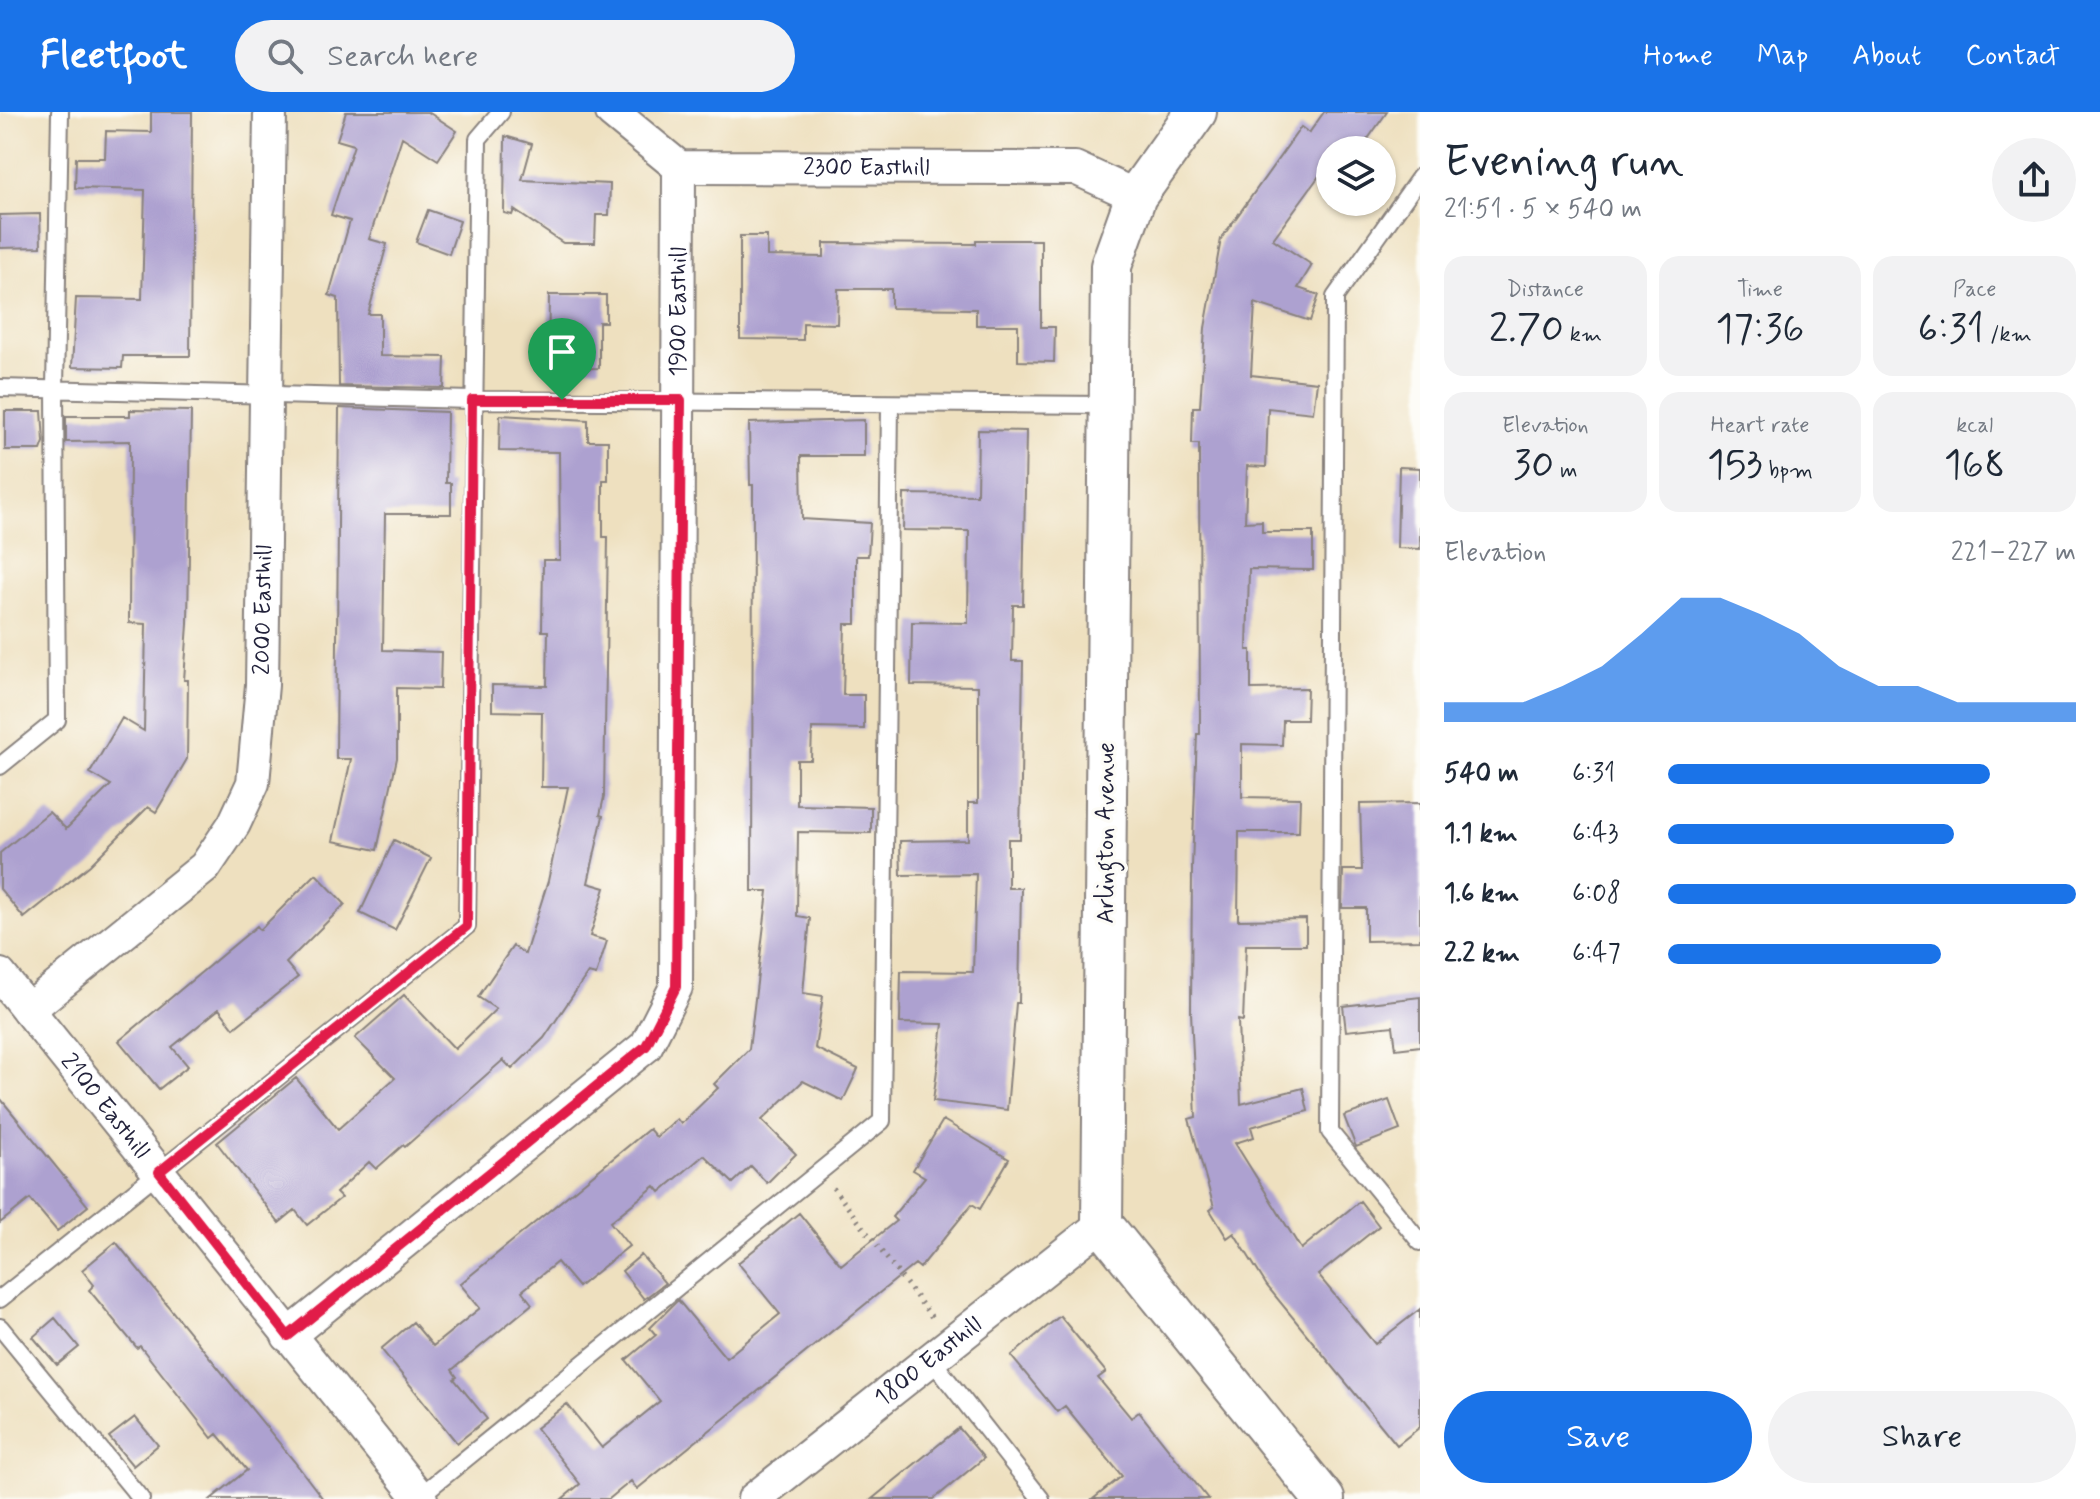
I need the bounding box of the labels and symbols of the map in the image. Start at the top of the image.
street label: 2300 Easthill [803,152,930,183]
street label: 1900 Easthill [663,247,694,377]
pin [528,318,596,400]
street label: 2000 Easthill [247,545,279,675]
street label: Arlington Avenue [1091,742,1125,924]
street label: 2100 Easthill [53,1047,157,1165]
street label: 1800 Easthill [868,1309,988,1413]

